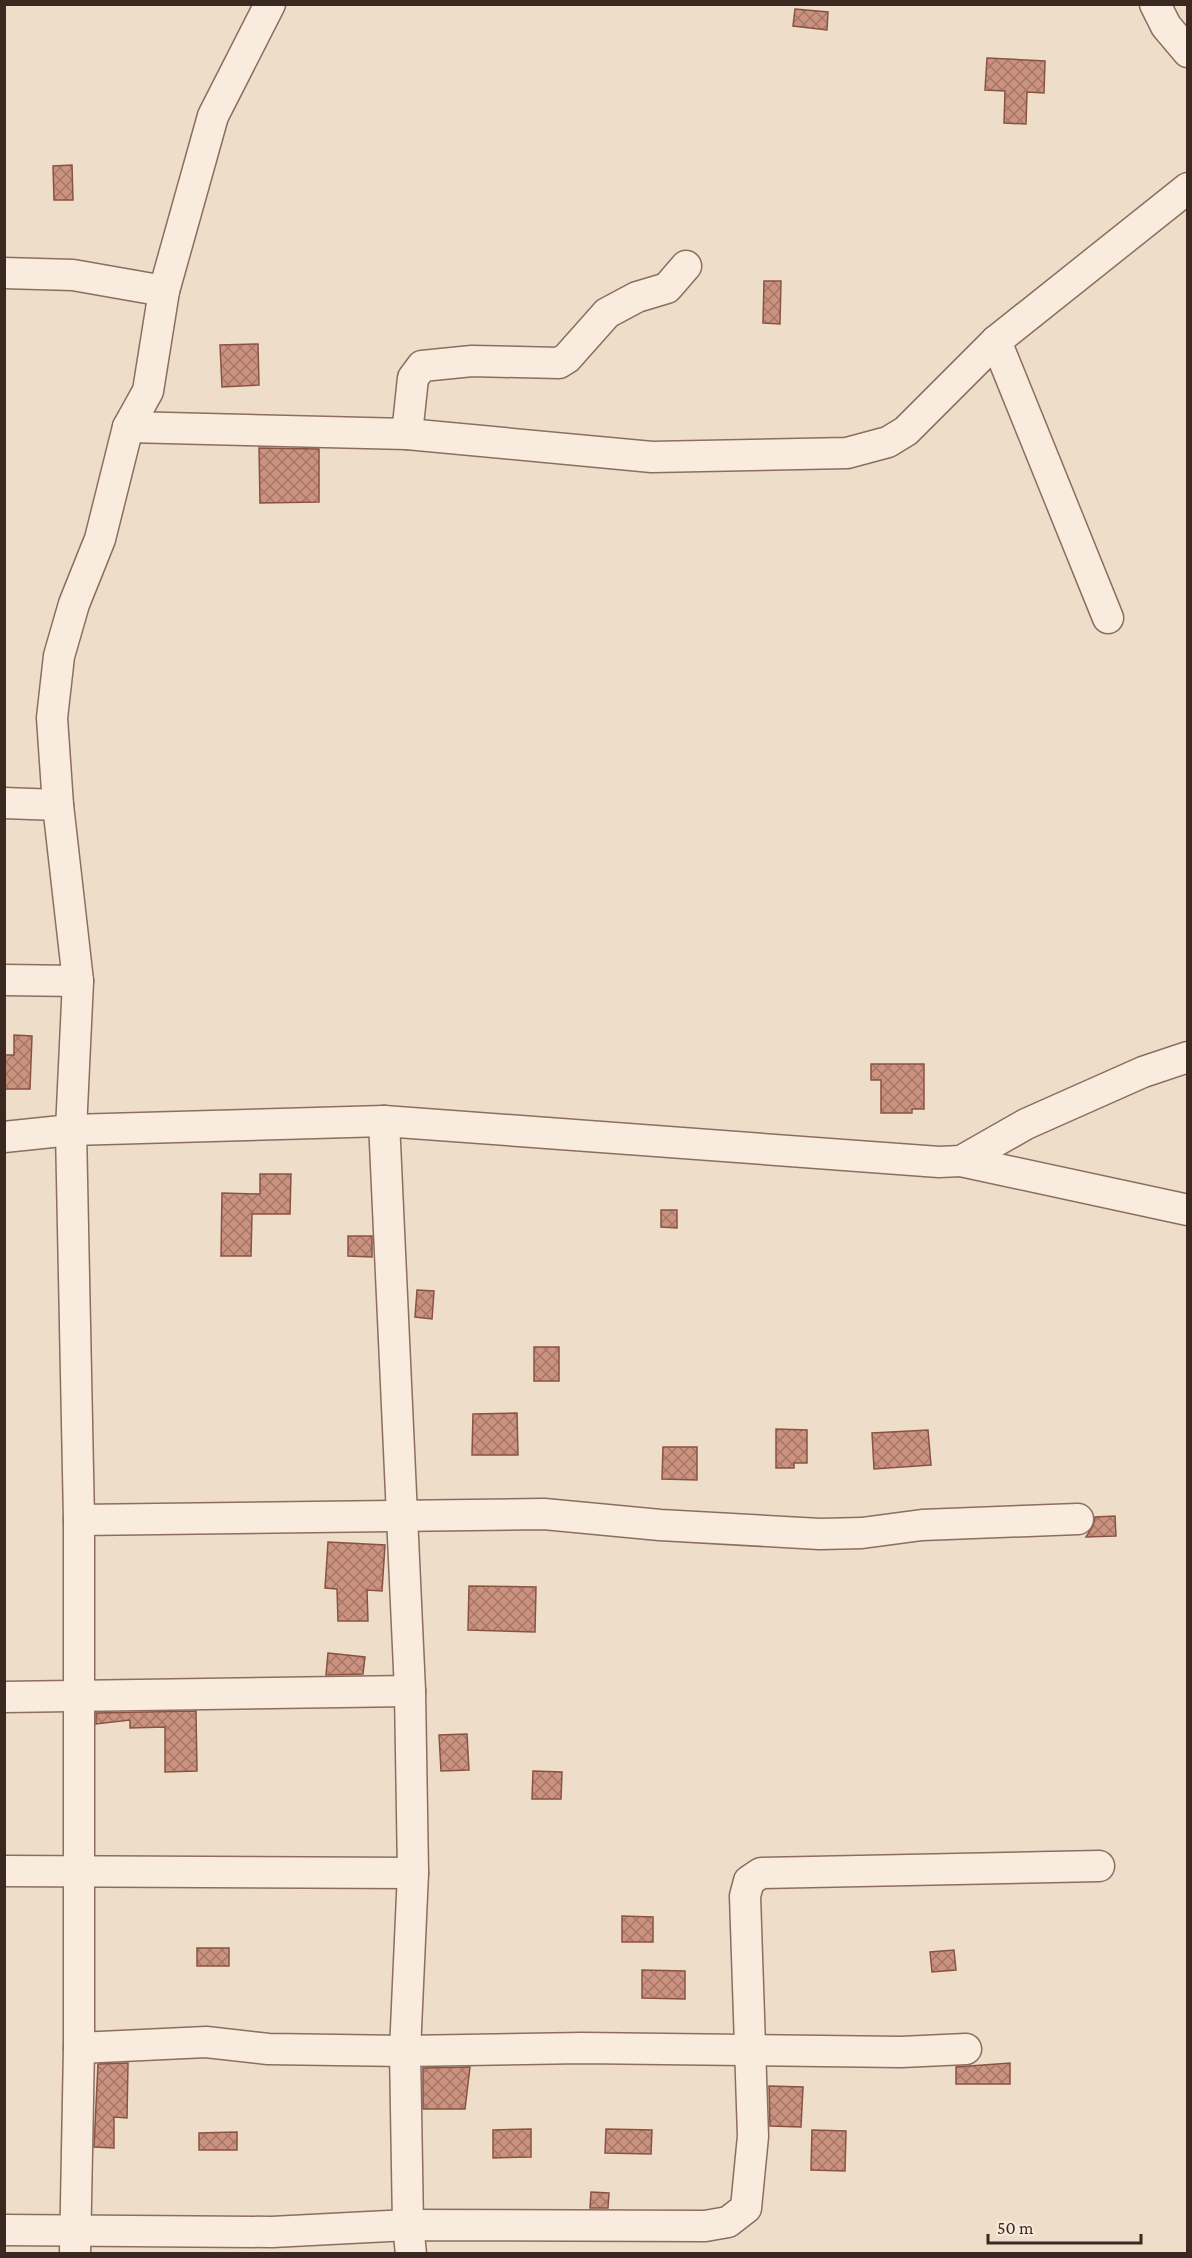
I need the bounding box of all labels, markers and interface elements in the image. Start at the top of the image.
scale bar [988,2207,1141,2245]
text: 50 m [997,2218,1034,2238]

